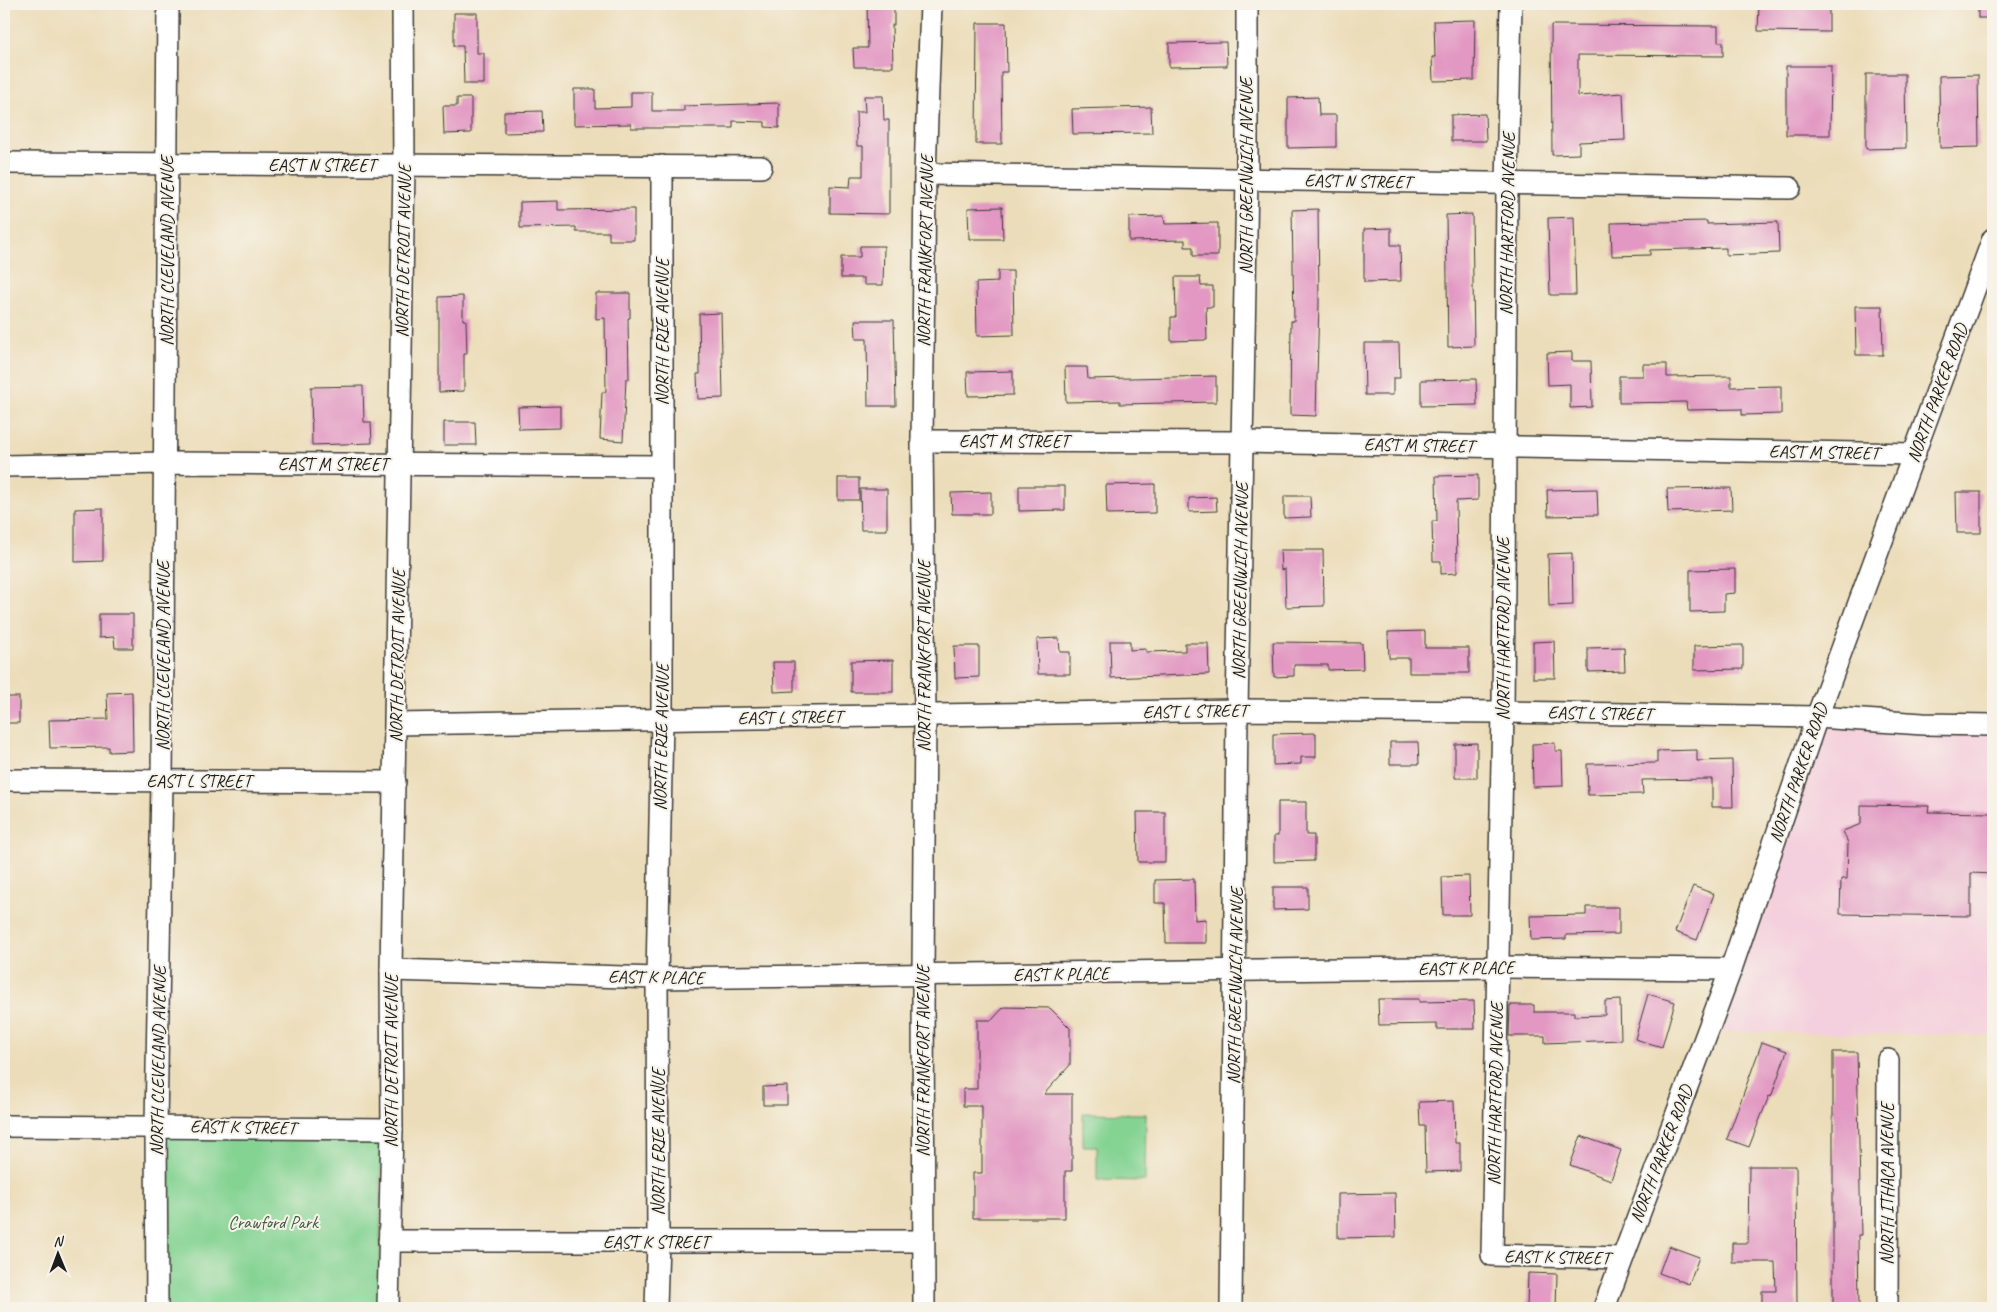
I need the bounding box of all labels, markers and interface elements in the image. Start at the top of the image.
street label: NORTH GREENWICH AVENUE [1235,75,1257,274]
street label: NORTH HARTFORD AVENUE [1494,130,1520,316]
street label: NORTH FRANKFORT AVENUE [912,153,938,347]
street label: NORTH CLEVELAND AVENUE [156,154,178,346]
street label: EAST N STREET [268,154,379,176]
street label: NORTH DETROIT AVENUE [390,162,416,338]
street label: EAST N STREET [1304,169,1416,193]
street label: NORTH ERIE AVENUE [651,256,673,406]
street label: NORTH PARKER ROAD [1902,319,1973,465]
street label: EAST M STREET [959,430,1073,452]
street label: EAST M STREET [1364,433,1478,457]
street label: EAST M STREET [1769,440,1883,464]
street label: EAST M STREET [278,453,392,475]
street label: NORTH GREENWICH AVENUE [1227,480,1253,680]
street label: NORTH HARTFORD AVENUE [1492,535,1514,720]
street label: NORTH FRANKFORT AVENUE [913,558,935,752]
street label: NORTH CLEVELAND AVENUE [152,559,174,751]
street label: NORTH DETROIT AVENUE [384,567,410,743]
street label: NORTH ERIE AVENUE [649,661,673,811]
street label: EAST L STREET [1142,699,1251,723]
street label: NORTH PARKER ROAD [1764,699,1833,845]
street label: EAST L STREET [1547,701,1656,725]
street label: EAST L STREET [737,705,846,729]
street label: EAST L STREET [147,770,255,792]
street label: NORTH GREENWICH AVENUE [1222,885,1248,1085]
street label: EAST K PLACE [1418,956,1516,980]
street label: EAST K PLACE [1013,962,1111,986]
street label: NORTH CLEVELAND AVENUE [145,963,171,1156]
street label: NORTH FRANKFORT AVENUE [912,963,934,1157]
street label: EAST K PLACE [608,965,706,989]
street label: NORTH DETROIT AVENUE [380,972,402,1148]
street label: NORTH HARTFORD AVENUE [1482,1000,1508,1186]
street label: NORTH ERIE AVENUE [647,1066,669,1216]
street label: NORTH PARKER ROAD [1625,1081,1698,1226]
street label: NORTH ITHACA AVENUE [1876,1101,1898,1265]
street label: EAST K STREET [190,1115,300,1139]
park label: Crawford Park [228,1211,319,1233]
north arrow [32,1230,82,1280]
street label: EAST K STREET [603,1231,713,1253]
text: N [53,1233,65,1250]
street label: EAST K STREET [1504,1245,1614,1269]

